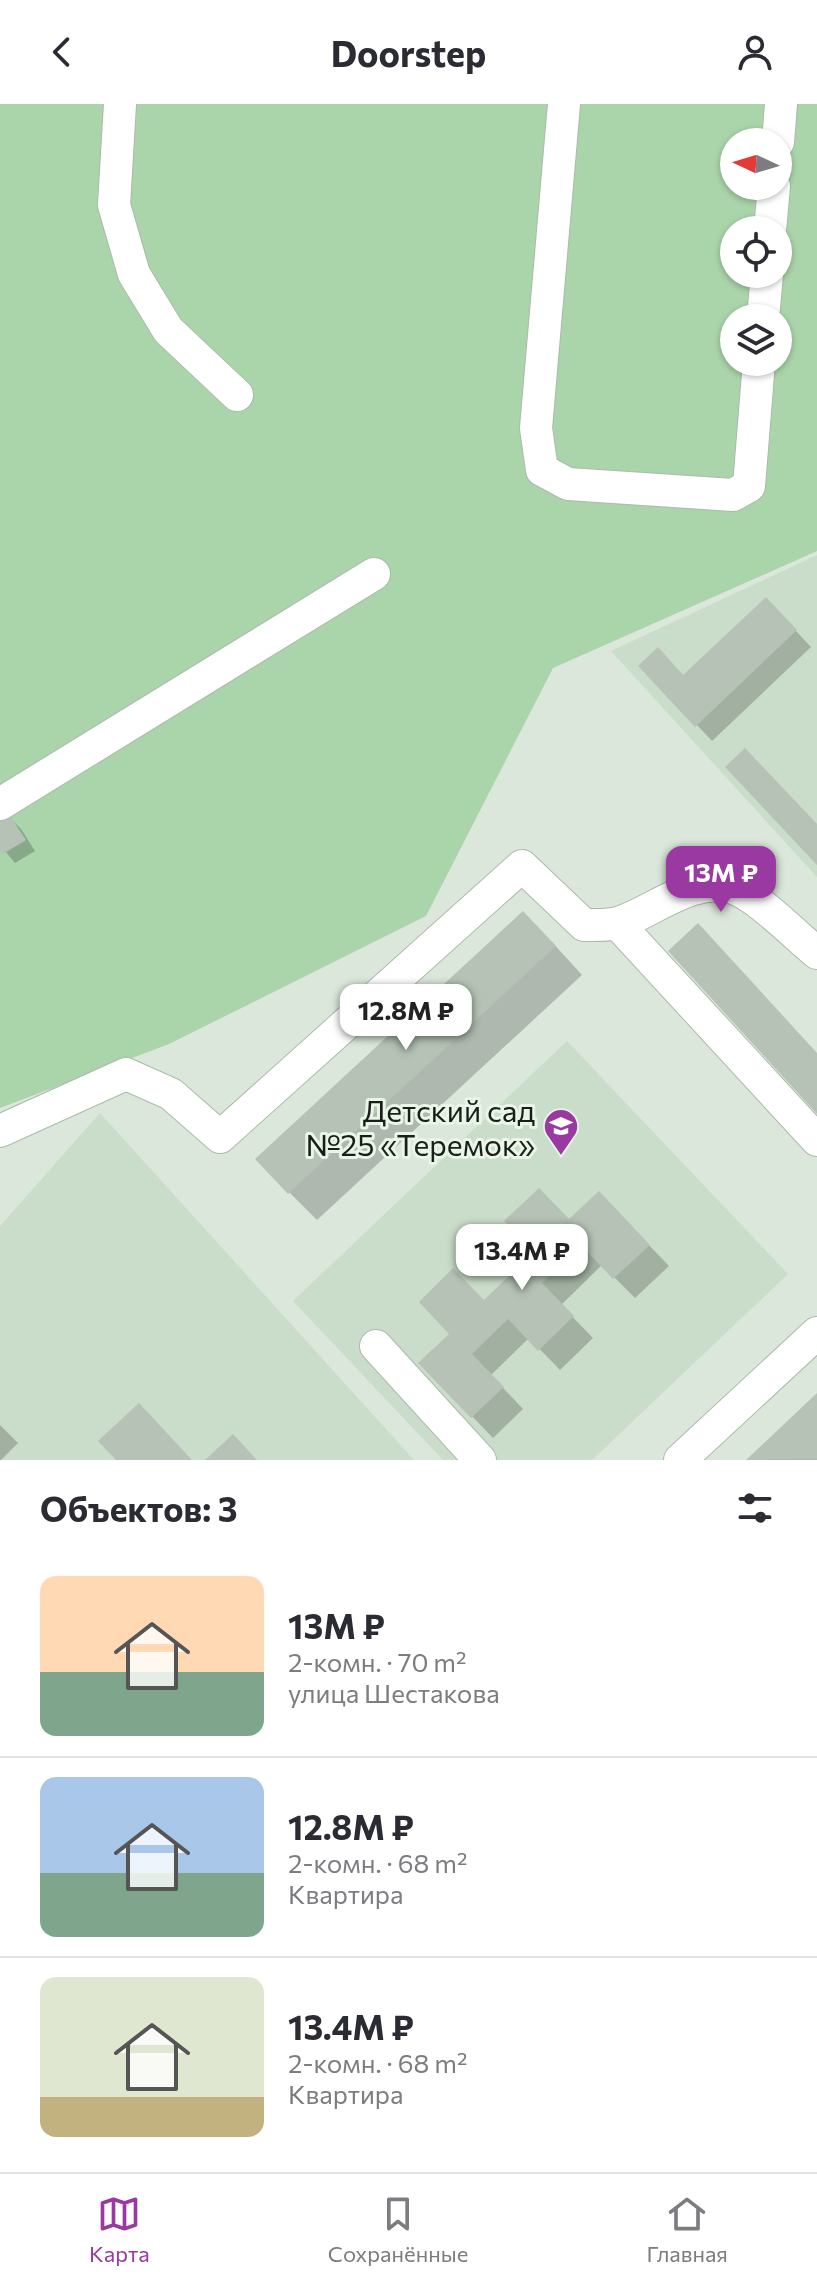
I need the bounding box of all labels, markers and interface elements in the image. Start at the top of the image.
icon: back [40,30,84,74]
text: Doorstep [331,30,486,74]
icon: person [733,30,777,74]
north arrow [720,128,792,200]
map controls [720,128,792,376]
button: locate [720,216,792,288]
button: layers [720,304,792,376]
pin: 13M ₽ [665,846,777,914]
text: 13M ₽ [684,856,758,887]
pin: 12.8M ₽ [332,984,480,1052]
text: 12.8M ₽ [358,994,454,1025]
place label: Детский сад №25 «Теремок» [305,1091,535,1162]
school or university icon: Детский сад №25 «Теремок» [542,1107,580,1157]
pin: 13.4M ₽ [448,1224,596,1292]
text: 13.4M ₽ [474,1234,570,1265]
icon: filters [733,1486,777,1530]
text: Объектов: 3 [40,1487,237,1529]
text: 13M ₽ [288,1604,385,1646]
icon: home [104,1608,200,1704]
text: 2-комн. · 70 m² [288,1646,466,1677]
text: улица Шестакова [288,1677,500,1708]
text: 12.8M ₽ [288,1805,414,1847]
icon: home [104,1809,200,1905]
text: 2-комн. · 68 m² [288,1847,467,1878]
text: Квартира [288,1878,404,1909]
text: 13.4M ₽ [288,2005,414,2047]
icon: home [104,2009,200,2105]
text: 2-комн. · 68 m² [288,2047,467,2078]
text: Квартира [288,2078,404,2109]
tab: Карта [89,2192,150,2267]
tab: Сохранённые [328,2192,468,2267]
tab: Главная [646,2192,728,2267]

